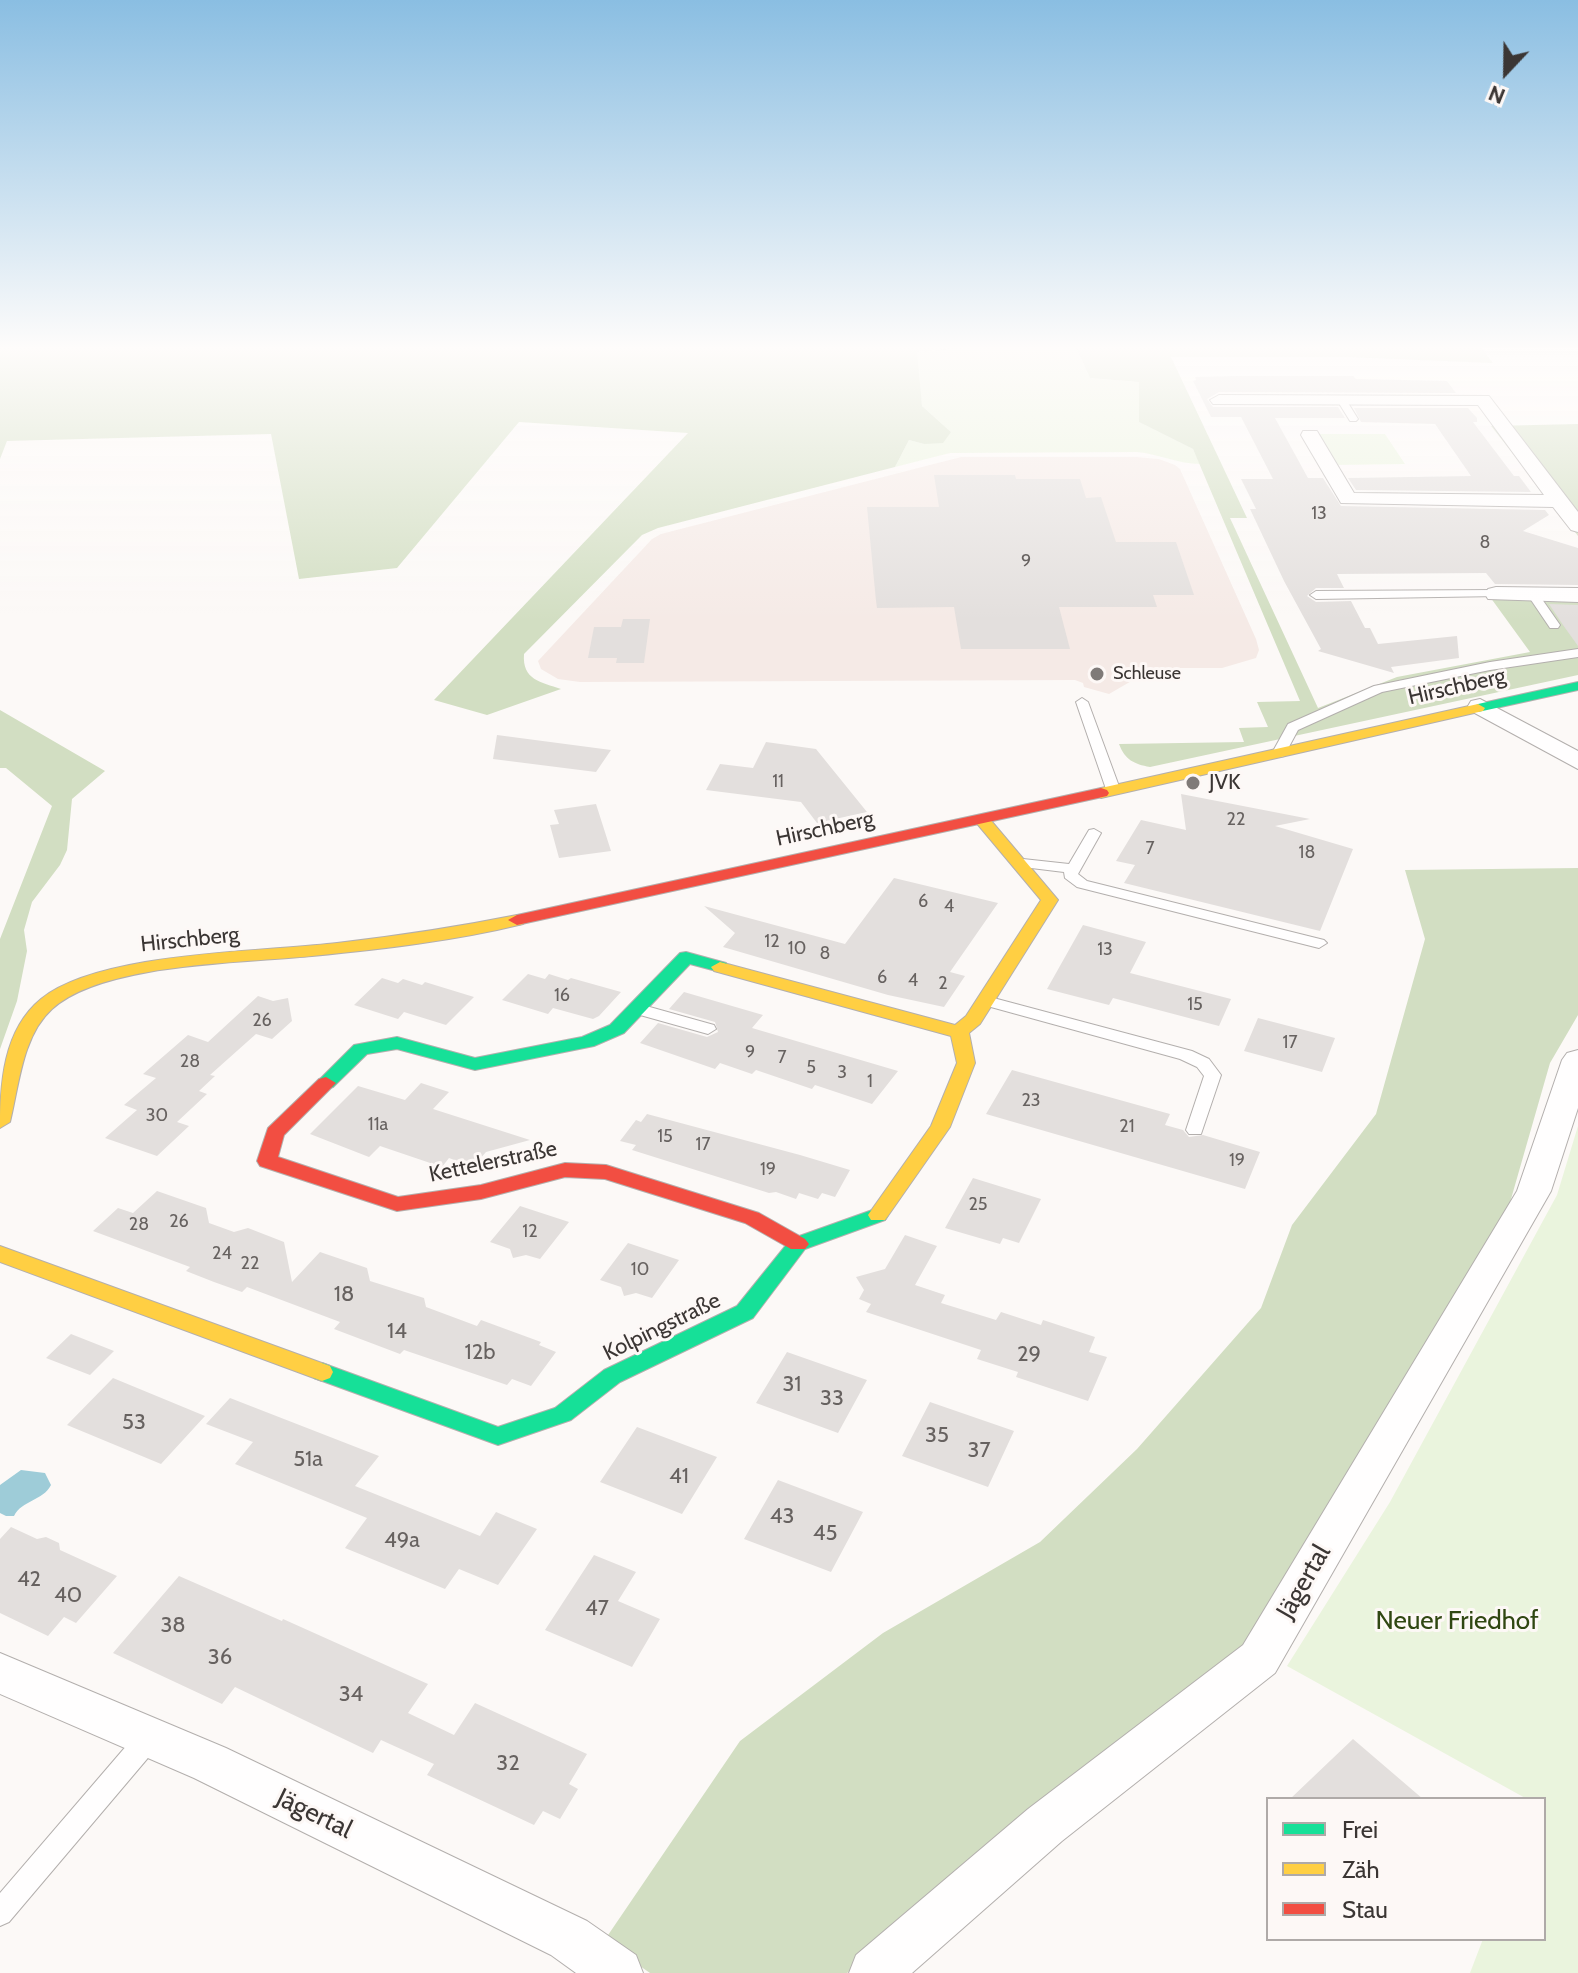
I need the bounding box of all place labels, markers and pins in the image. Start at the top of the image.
place label: Schleuse [1113,663,1181,685]
marker: Schleuse [1088,665,1106,683]
place label: JVK [1209,770,1240,796]
marker: JVK [1184,774,1202,792]

